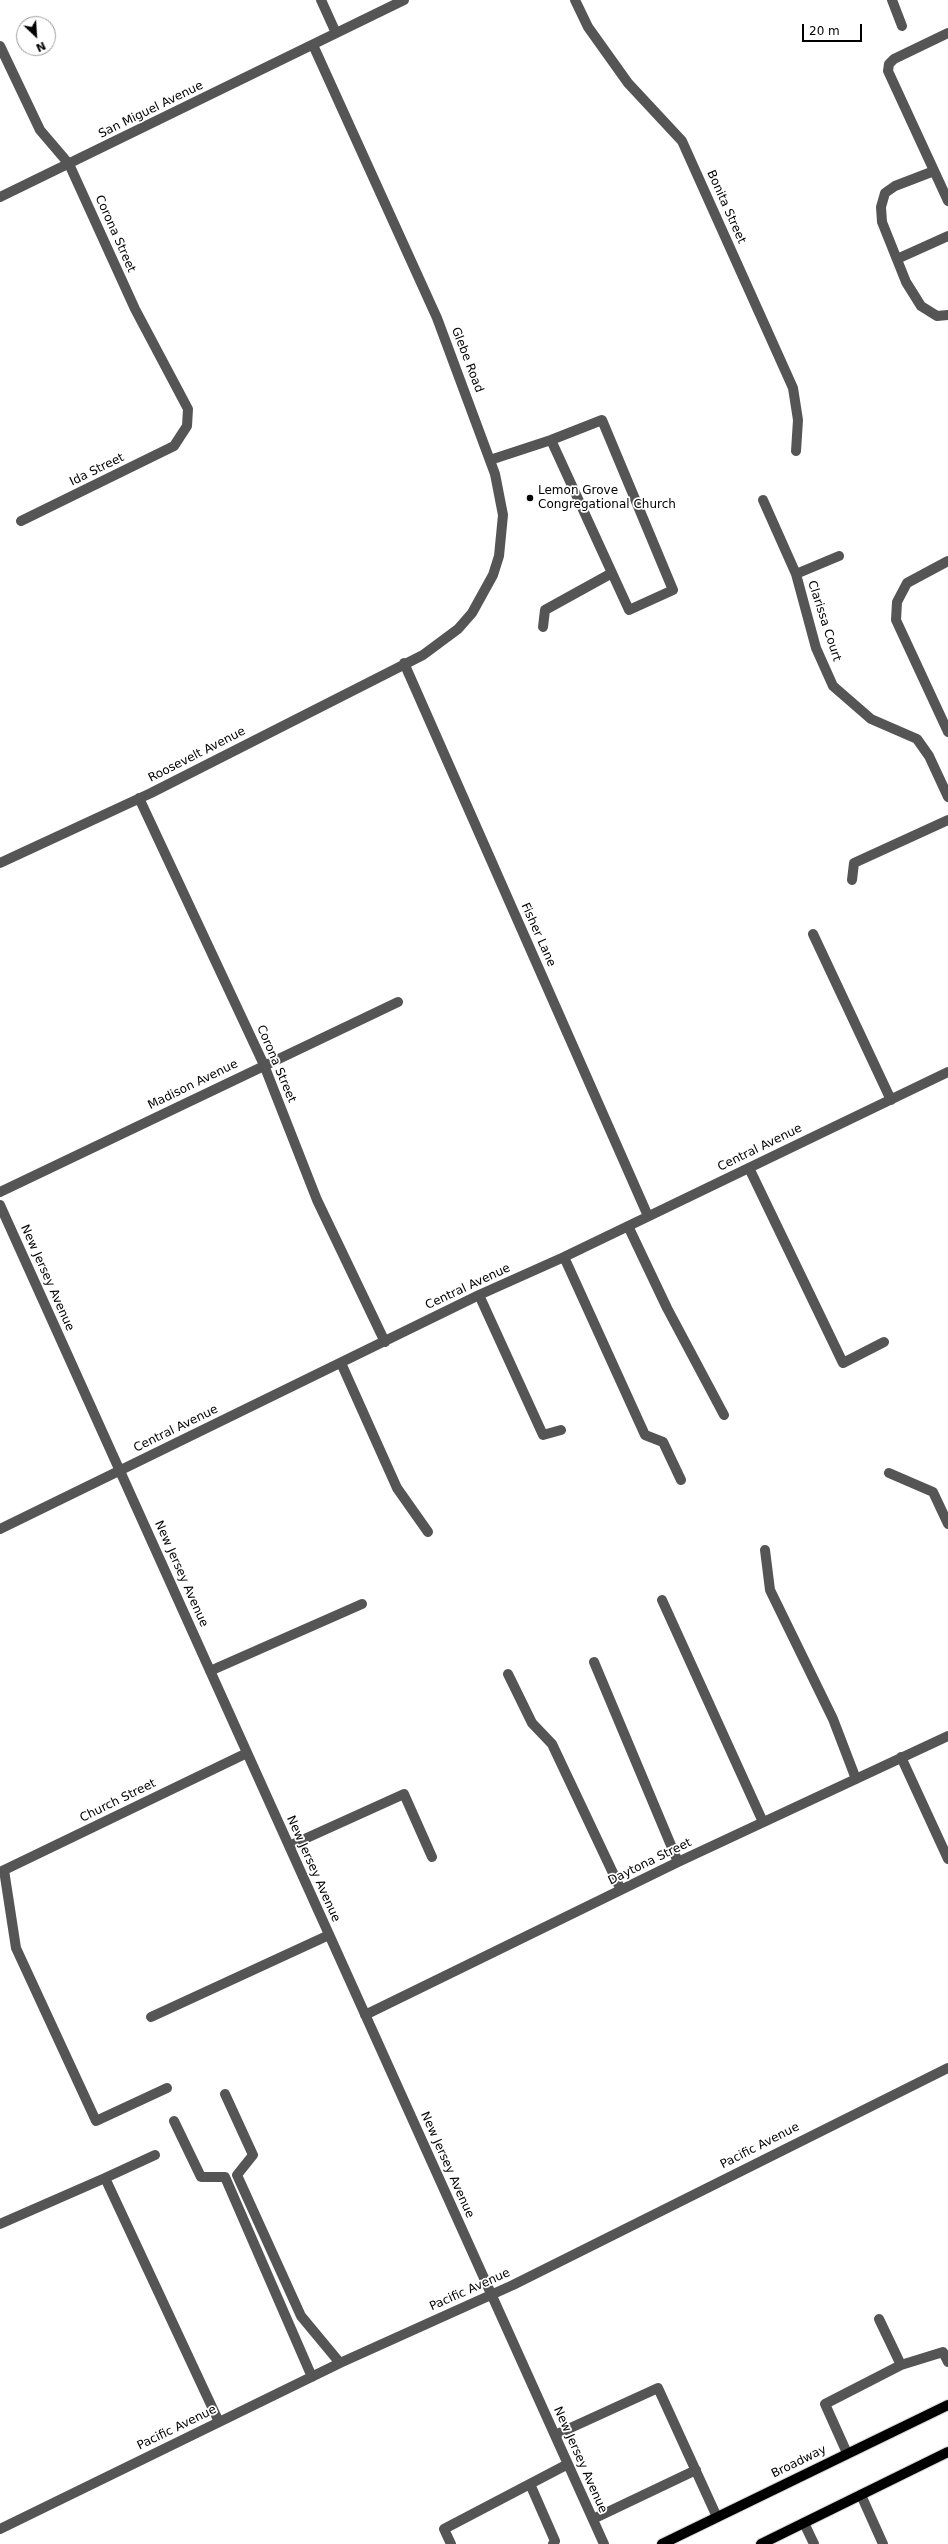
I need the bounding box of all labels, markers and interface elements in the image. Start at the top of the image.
north arrow [16,16,56,56]
scale bar [804,16,864,42]
text: 20 m [809,24,840,38]
text: N [34,39,48,54]
street label: San Miguel Avenue [96,78,206,142]
street label: Bonita Street [703,168,749,246]
street label: Corona Street [92,193,138,275]
street label: Glebe Road [448,325,486,395]
street label: Ida Street [67,451,127,489]
place label: Lemon Grove Congregational Church [538,484,676,512]
marker: Lemon Grove Congregational Church [525,493,535,503]
street label: Clarissa Court [804,579,844,663]
street label: Roosevelt Avenue [146,724,248,786]
street label: Fisher Lane [518,901,558,969]
street label: Corona Street [253,1023,299,1105]
street label: Madison Avenue [146,1057,240,1113]
street label: Central Avenue [715,1121,805,1175]
street label: New Jersey Avenue [17,1223,77,1333]
street label: Central Avenue [423,1261,513,1313]
street label: Central Avenue [131,1402,221,1456]
street label: New Jersey Avenue [151,1519,211,1629]
street label: Church Street [78,1776,158,1826]
street label: New Jersey Avenue [283,1814,343,1924]
street label: Daytona Street [606,1836,694,1888]
street label: New Jersey Avenue [417,2110,477,2220]
street label: Pacific Avenue [718,2120,802,2172]
street label: Pacific Avenue [428,2266,512,2314]
street label: Pacific Avenue [135,2403,219,2453]
street label: New Jersey Avenue [550,2405,610,2515]
street label: Broadway [769,2442,829,2482]

